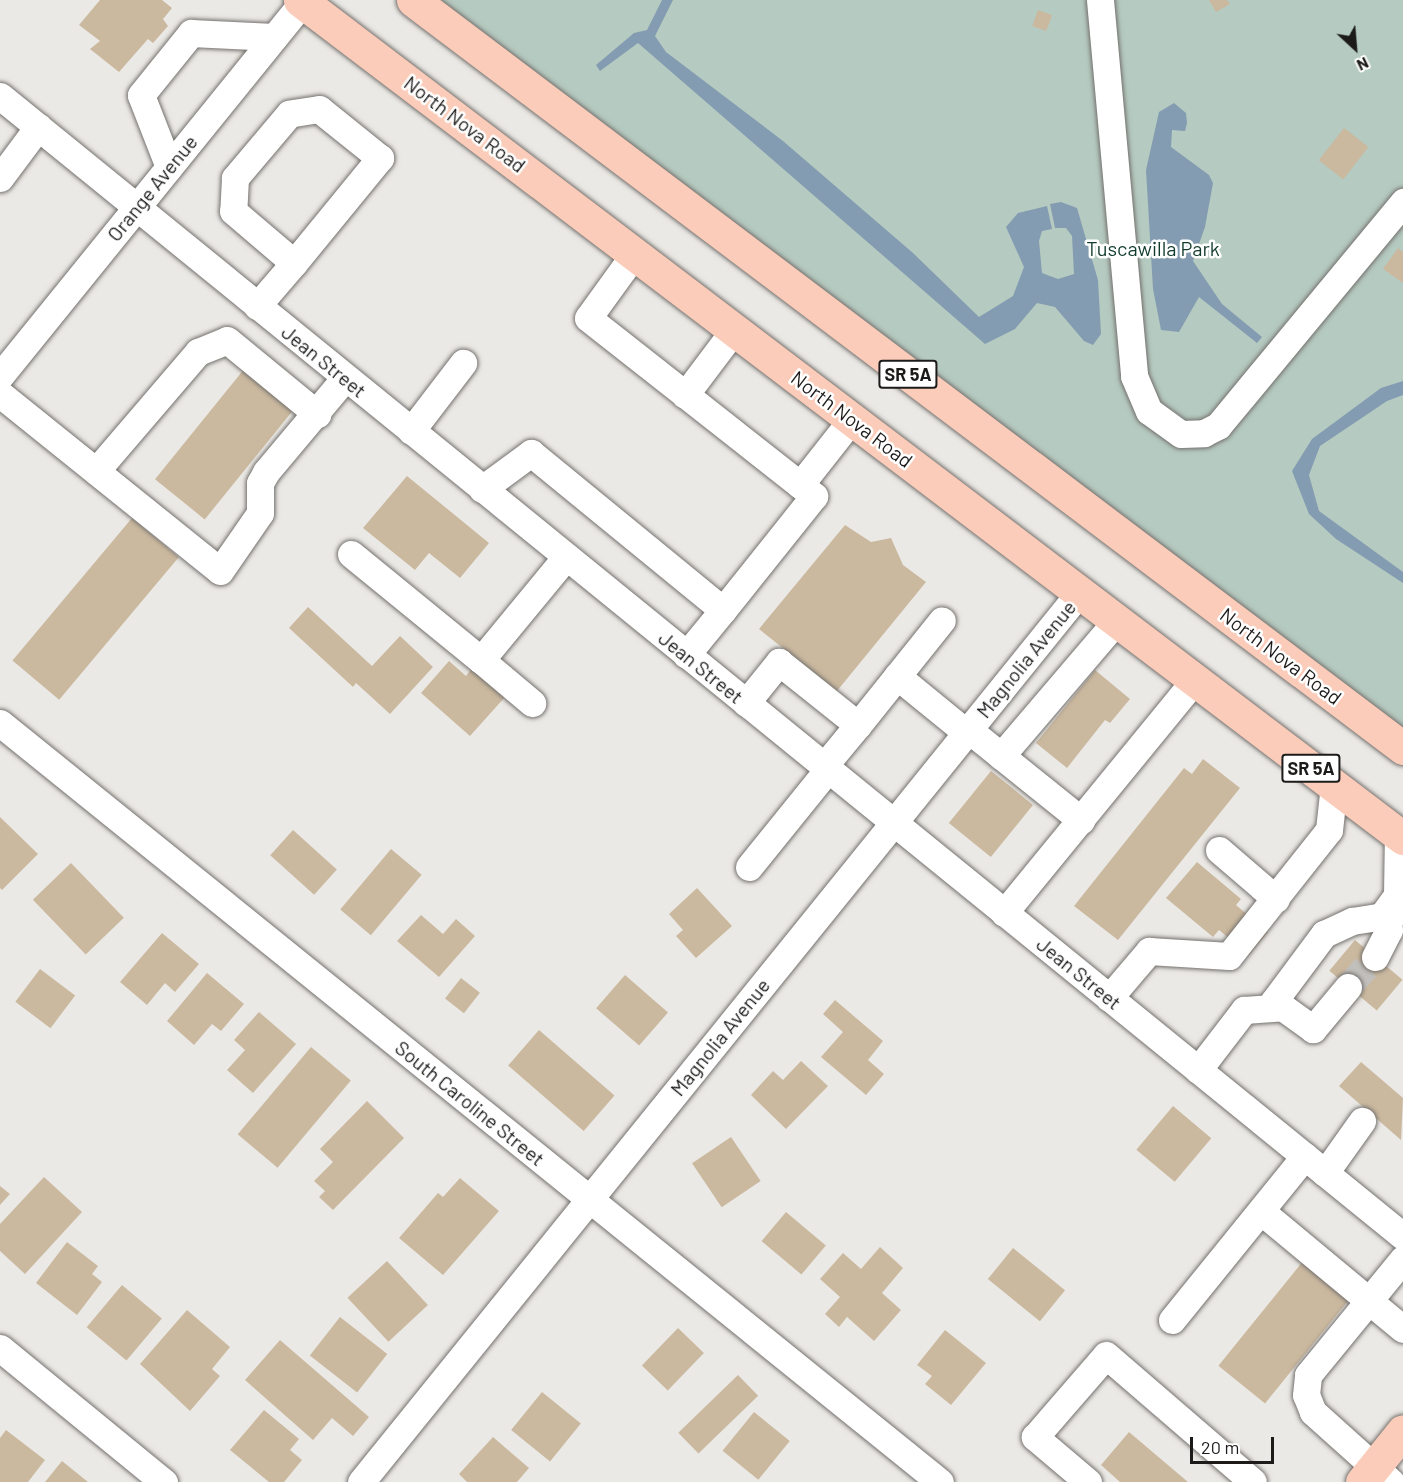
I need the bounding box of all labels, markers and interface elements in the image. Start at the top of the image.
north arrow [1325,18,1385,78]
text: N [1354,54,1372,75]
street label: North Nova Road [400,71,530,177]
street label: Orange Avenue [102,130,202,246]
park label: Tuscawilla Park [1086,236,1220,260]
street label: Jean Street [277,320,371,402]
road number: SR 5A [878,359,938,389]
street label: North Nova Road [787,366,917,472]
street label: Magnolia Avenue [971,595,1081,723]
street label: North Nova Road [1216,603,1346,709]
street label: Jean Street [654,626,748,708]
road number: SR 5A [1281,753,1341,783]
street label: Jean Street [1032,932,1126,1014]
street label: Magnolia Avenue [665,973,775,1101]
street label: South Caroline Street [390,1035,550,1171]
scale bar [1193,1425,1277,1463]
text: 20 m [1201,1436,1239,1458]

